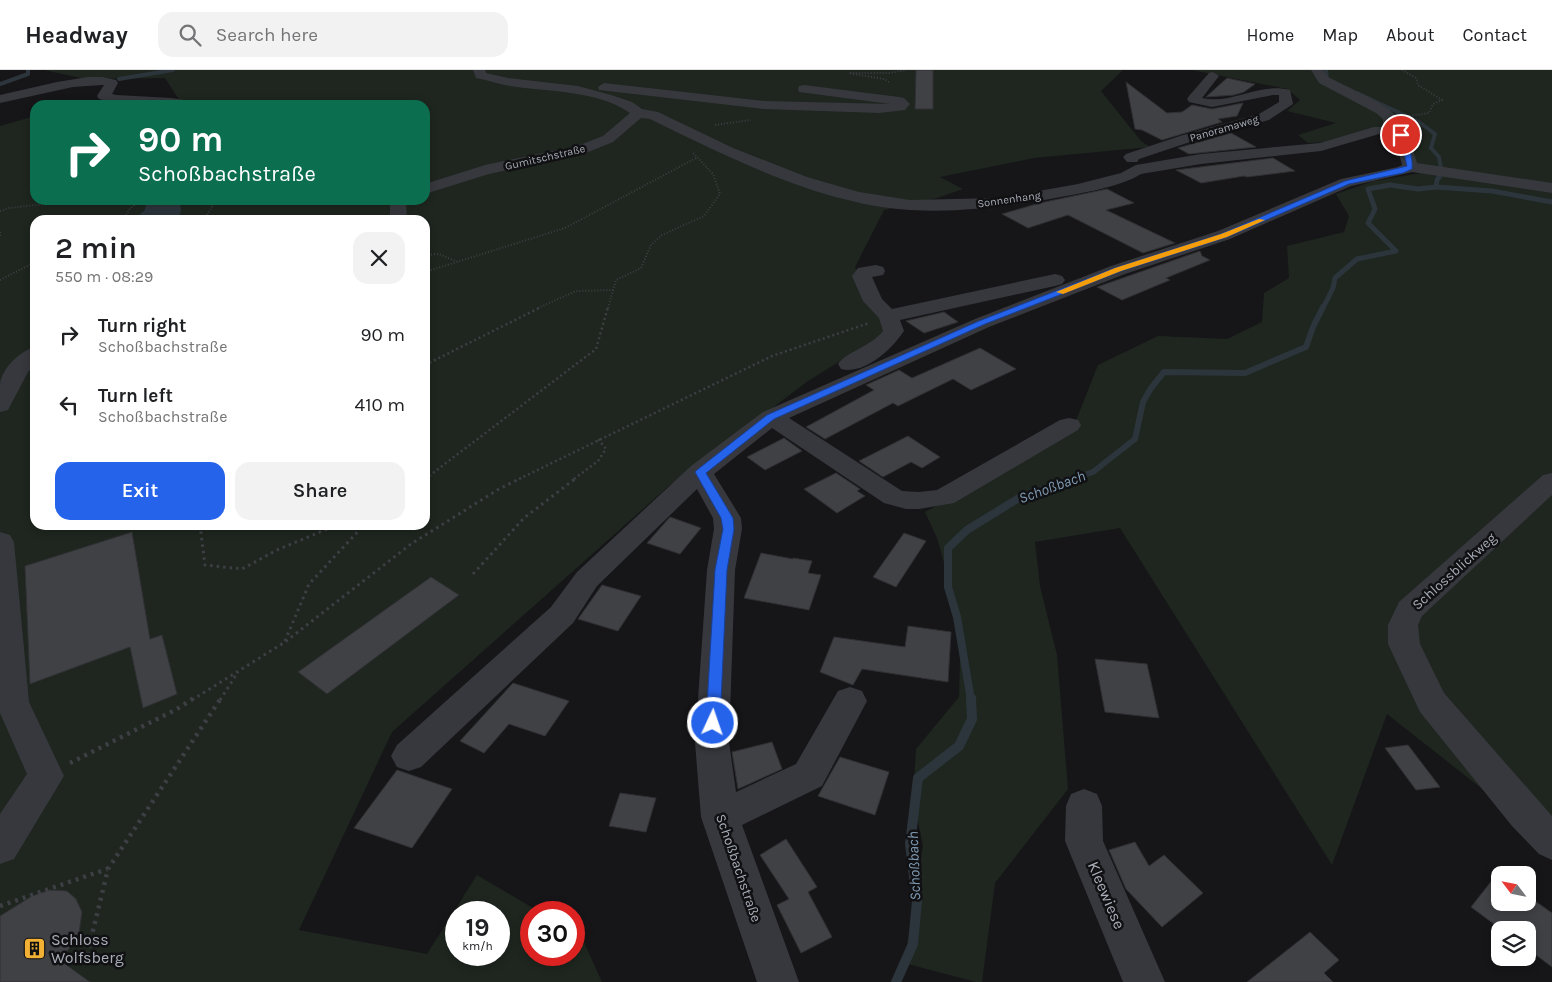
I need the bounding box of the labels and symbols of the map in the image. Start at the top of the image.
street label: Panoramaweg [1188,112,1261,145]
pin [1380,114,1422,156]
street label: Gumitschstraße [504,142,587,173]
street label: Sonnenhang [977,189,1042,210]
water label: Schoßbach [1016,467,1088,507]
street label: Schlossblickweg [1409,529,1500,614]
position arrow [686,696,738,748]
street label: Schoßbachstraße [712,812,765,924]
water label: Schoßbach [904,831,924,901]
street label: Kleewiese [1084,858,1129,932]
north arrow [1491,866,1536,911]
speed limit sign: 30 [520,901,585,966]
place label: Schloss Wolfsberg [51,930,124,967]
building icon: Schloss Wolfsberg [23,936,47,960]

